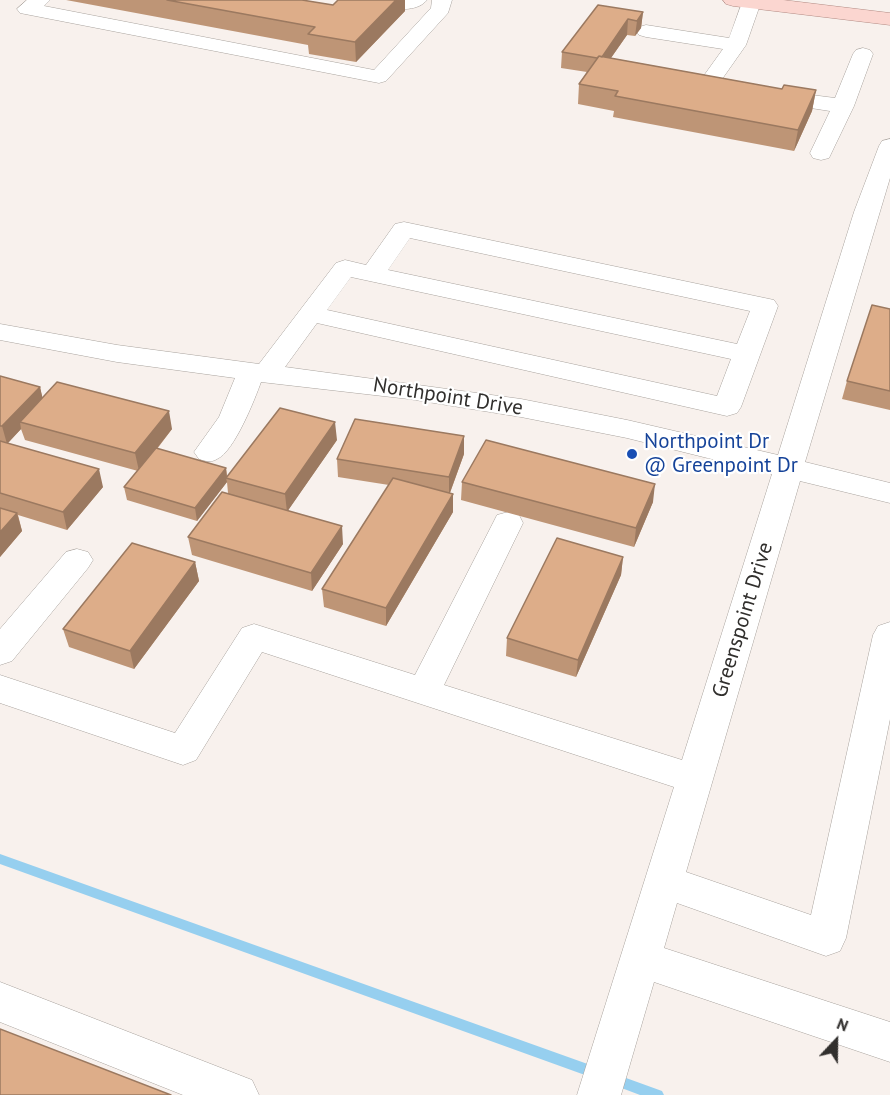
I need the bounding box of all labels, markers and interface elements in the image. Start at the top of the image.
street label: Northpoint Drive [371,373,525,421]
place label: Northpoint Dr @ Greenpoint Dr [644,429,798,479]
marker: Northpoint Dr @ Greenpoint Dr [625,447,639,461]
street label: Greenspoint Drive [707,539,779,701]
north arrow [806,1011,866,1071]
text: N [834,1013,851,1036]

